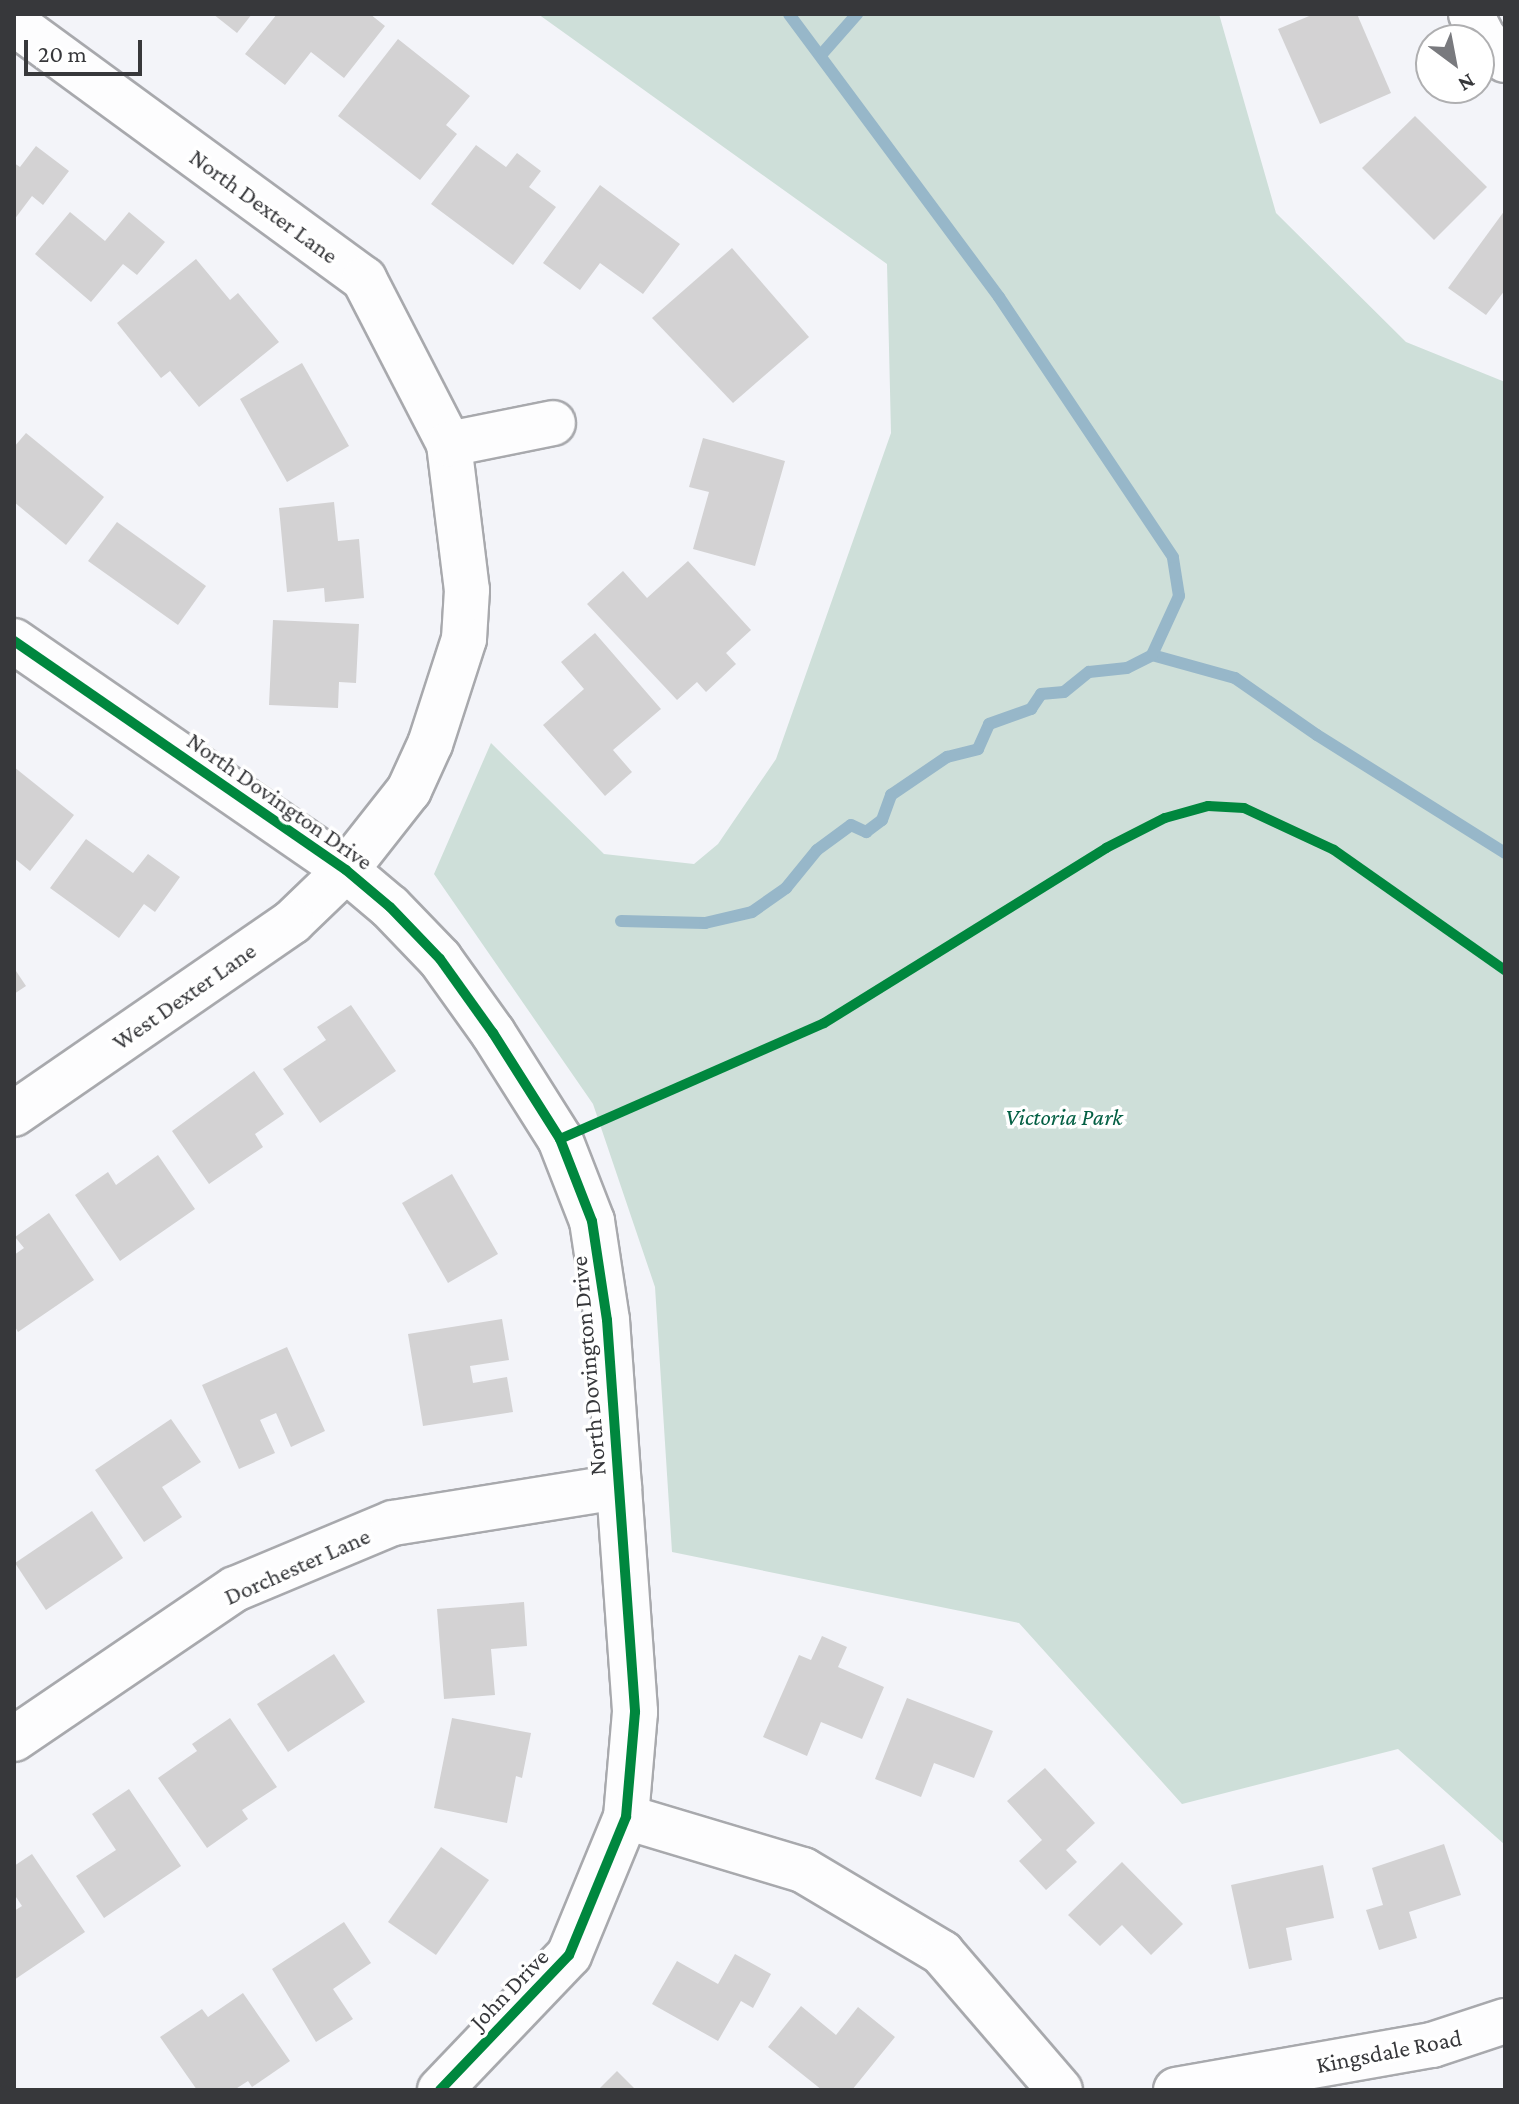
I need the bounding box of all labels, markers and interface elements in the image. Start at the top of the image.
scale bar [28,24,146,74]
north arrow [1415,24,1495,104]
text: 20 m [38,40,87,67]
text: N [1454,69,1480,98]
street label: North Dexter Lane [184,142,344,270]
street label: North Dovington Drive [181,726,379,876]
street label: West Dexter Lane [107,936,261,1056]
park label: Victoria Park [1005,1103,1123,1131]
street label: North Dovington Drive [564,1255,612,1477]
street label: Dorchester Lane [220,1521,374,1611]
street label: John Drive [463,1942,555,2036]
street label: Kingsdale Road [1314,2023,1464,2079]

